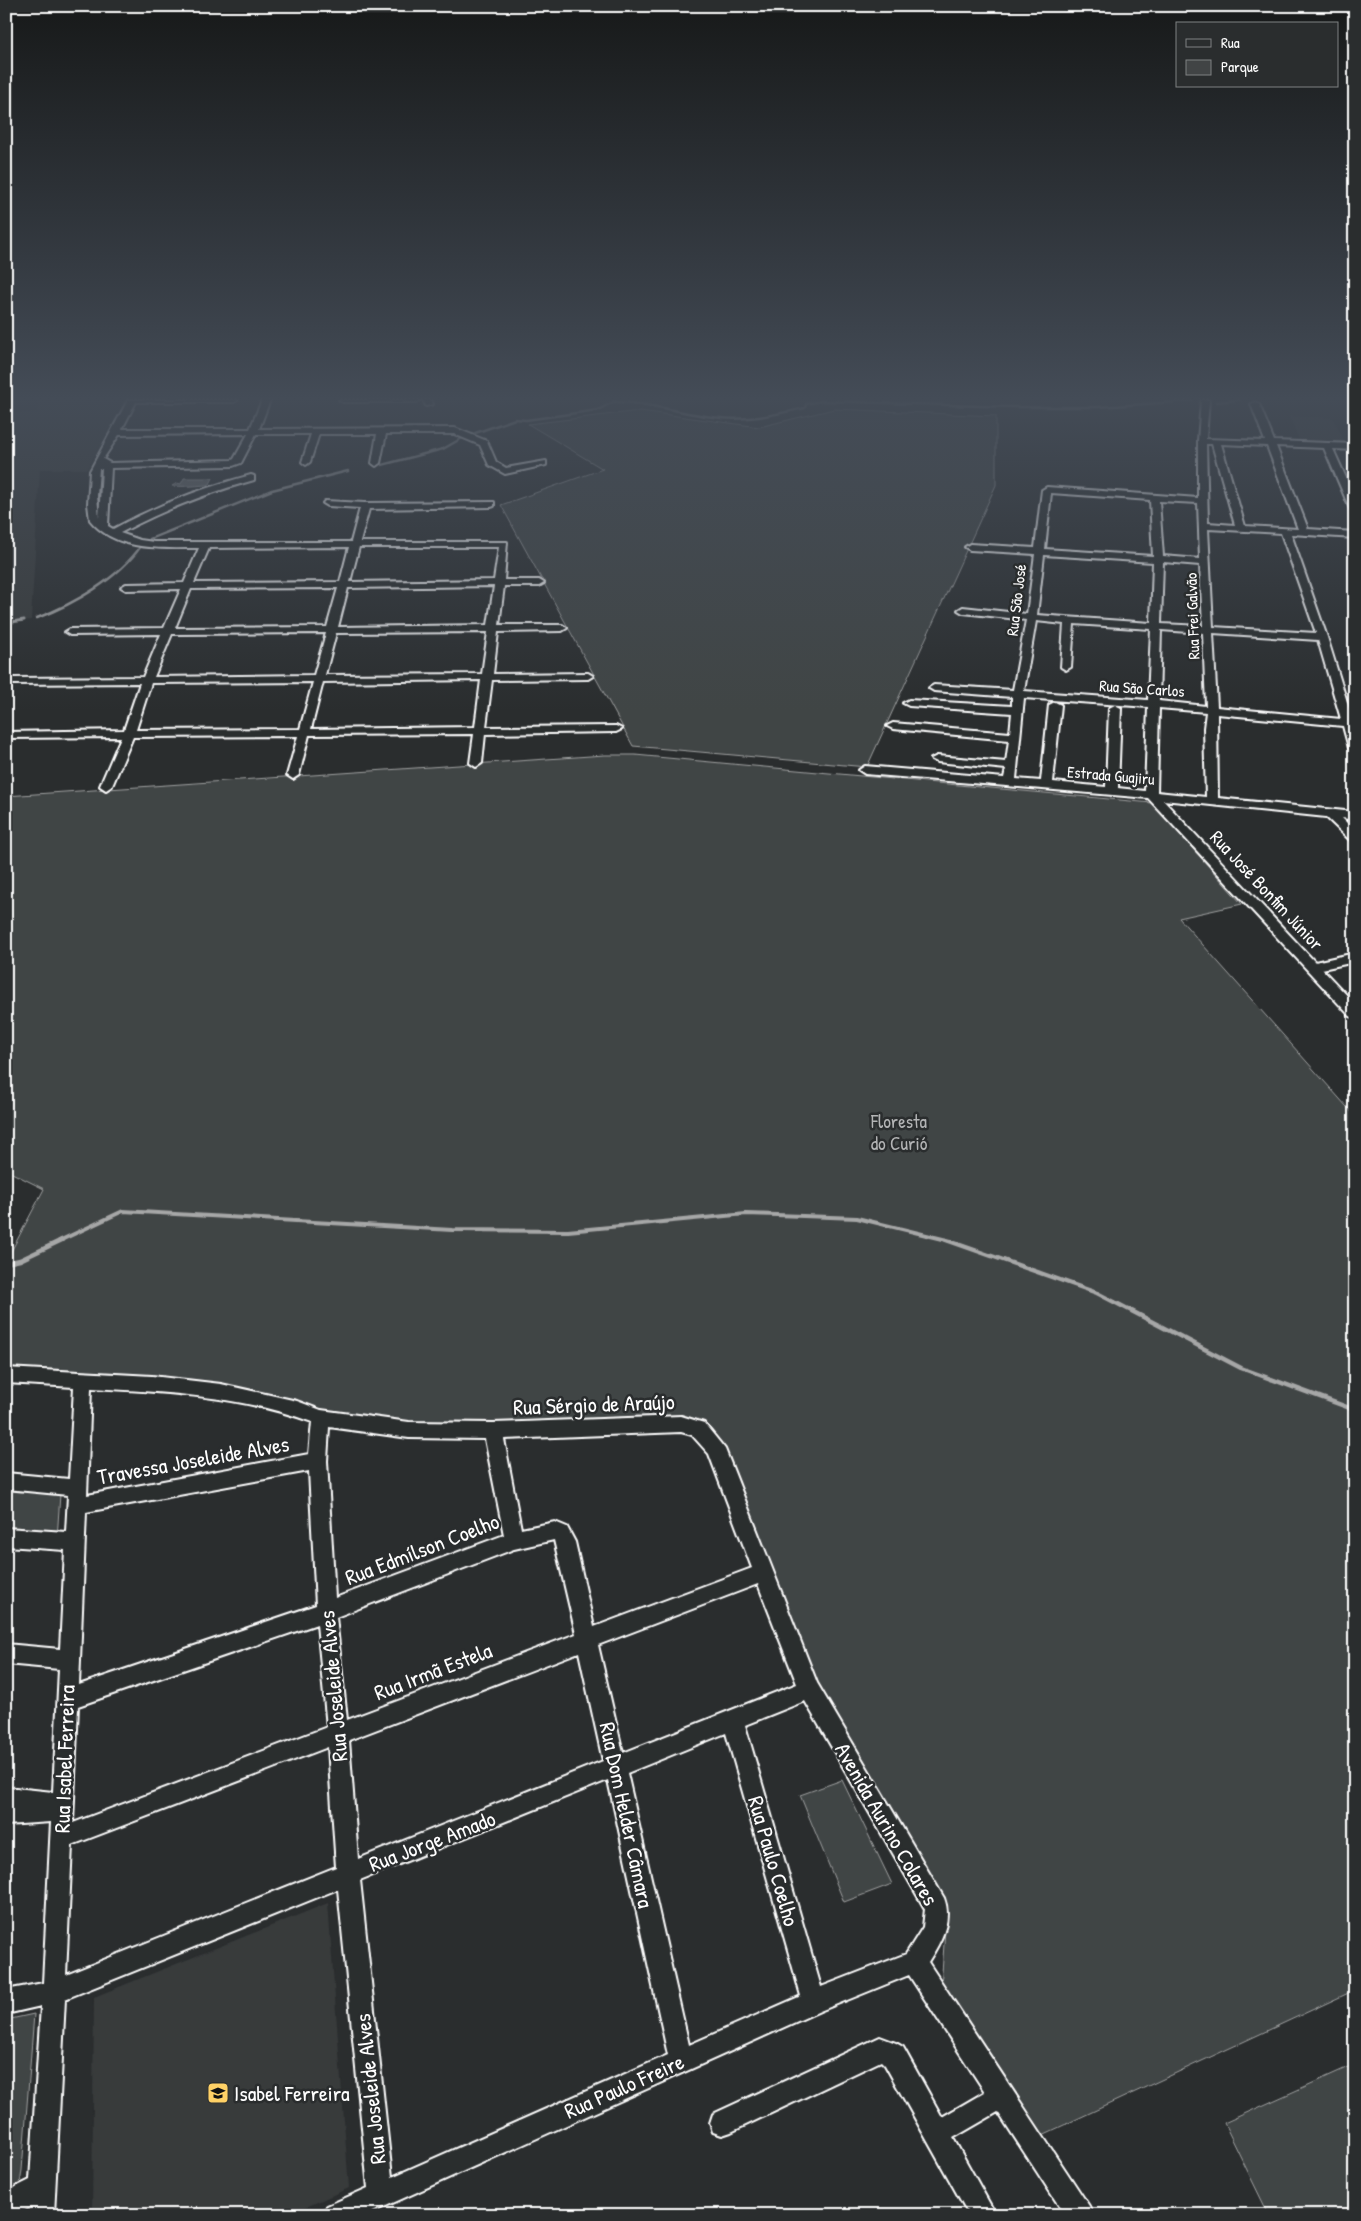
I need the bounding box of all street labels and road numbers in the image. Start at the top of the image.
street label: Rua São José [1001,562,1031,637]
street label: Rua Frei Galvão [1179,572,1205,660]
street label: Rua São Carlos [1099,674,1185,702]
street label: Estrada Guajiru [1066,760,1156,790]
street label: Rua José Bonfim Júnior [1205,824,1330,956]
street label: Rua Sérgio de Araújo [513,1386,675,1422]
street label: Travessa Joseleide Alves [95,1428,291,1492]
street label: Rua Edmílson Coelho [341,1506,503,1592]
street label: Rua Joseleide Alves [311,1609,355,1763]
street label: Rua Irmã Estela [370,1635,496,1707]
street label: Rua Isabel Ferreira [46,1684,82,1834]
street label: Rua Dom Helder Câmara [593,1719,661,1911]
street label: Avenida Aurino Colares [828,1737,946,1911]
street label: Rua Paulo Coelho [741,1793,807,1930]
street label: Rua Jorge Amado [364,1803,500,1879]
street label: Rua Joseleide Alves [347,2012,393,2166]
street label: Rua Paulo Freire [559,2046,689,2126]

